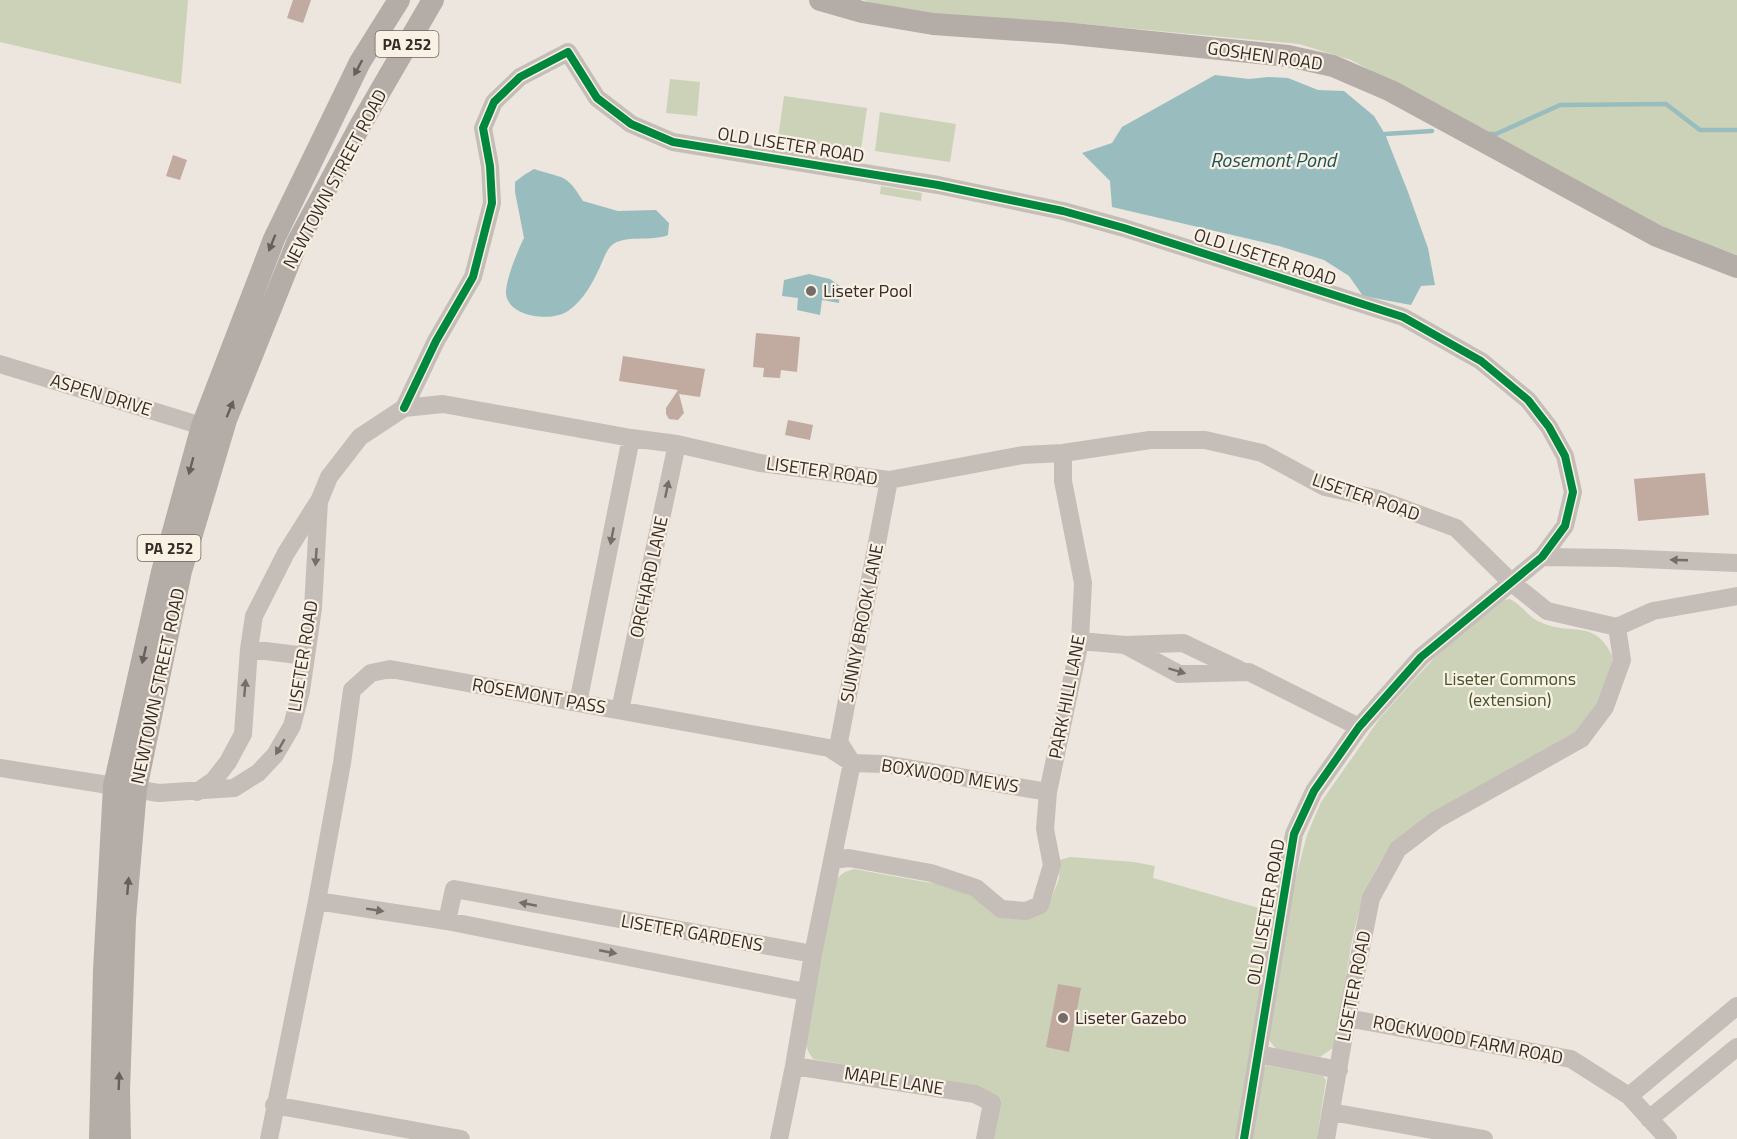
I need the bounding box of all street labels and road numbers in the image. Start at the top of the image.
road number: PA 252 [376,31,438,57]
street label: GOSHEN ROAD [1206,34,1324,77]
street label: NEWTOWN STREET ROAD [276,84,393,273]
street label: OLD LISETER ROAD [716,120,866,169]
street label: OLD LISETER ROAD [1190,221,1340,292]
street label: ASPEN DRIVE [47,366,155,423]
street label: LISETER ROAD [765,449,880,492]
street label: LISETER ROAD [1309,465,1424,528]
street label: ORCHARD LANE [622,514,675,640]
road number: PA 252 [138,535,201,561]
street label: SUNNY BROOK LANE [833,541,890,704]
street label: NEWTOWN STREET ROAD [124,585,191,786]
street label: LISETER ROAD [280,598,325,714]
street label: PARK HILL LANE [1041,633,1092,761]
street label: ROSEMONT PASS [470,670,608,721]
street label: BOXWOOD MEWS [879,751,1021,800]
street label: OLD LISETER ROAD [1239,836,1292,987]
street label: LISETER GARDENS [619,907,765,958]
street label: LISETER ROAD [1330,928,1377,1044]
street label: ROCKWOOD FARM ROAD [1371,1008,1565,1071]
street label: MAPLE LANE [842,1059,946,1102]

